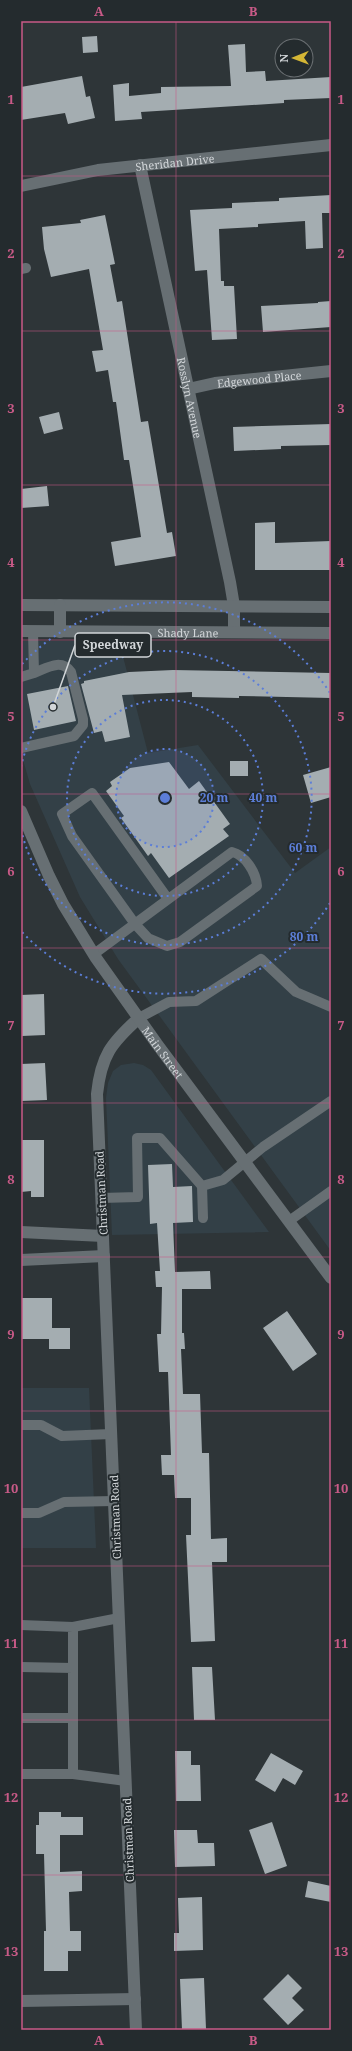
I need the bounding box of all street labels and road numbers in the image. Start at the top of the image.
street label: Sheridan Drive [135,150,215,173]
street label: Rosslyn Avenue [174,356,206,440]
street label: Edgewood Place [216,367,302,390]
street label: Shady Lane [157,624,219,640]
street label: Main Street [139,1023,187,1081]
street label: Christman Road [91,1150,111,1235]
street label: Christman Road [106,1474,124,1559]
street label: Christman Road [119,1797,137,1882]

